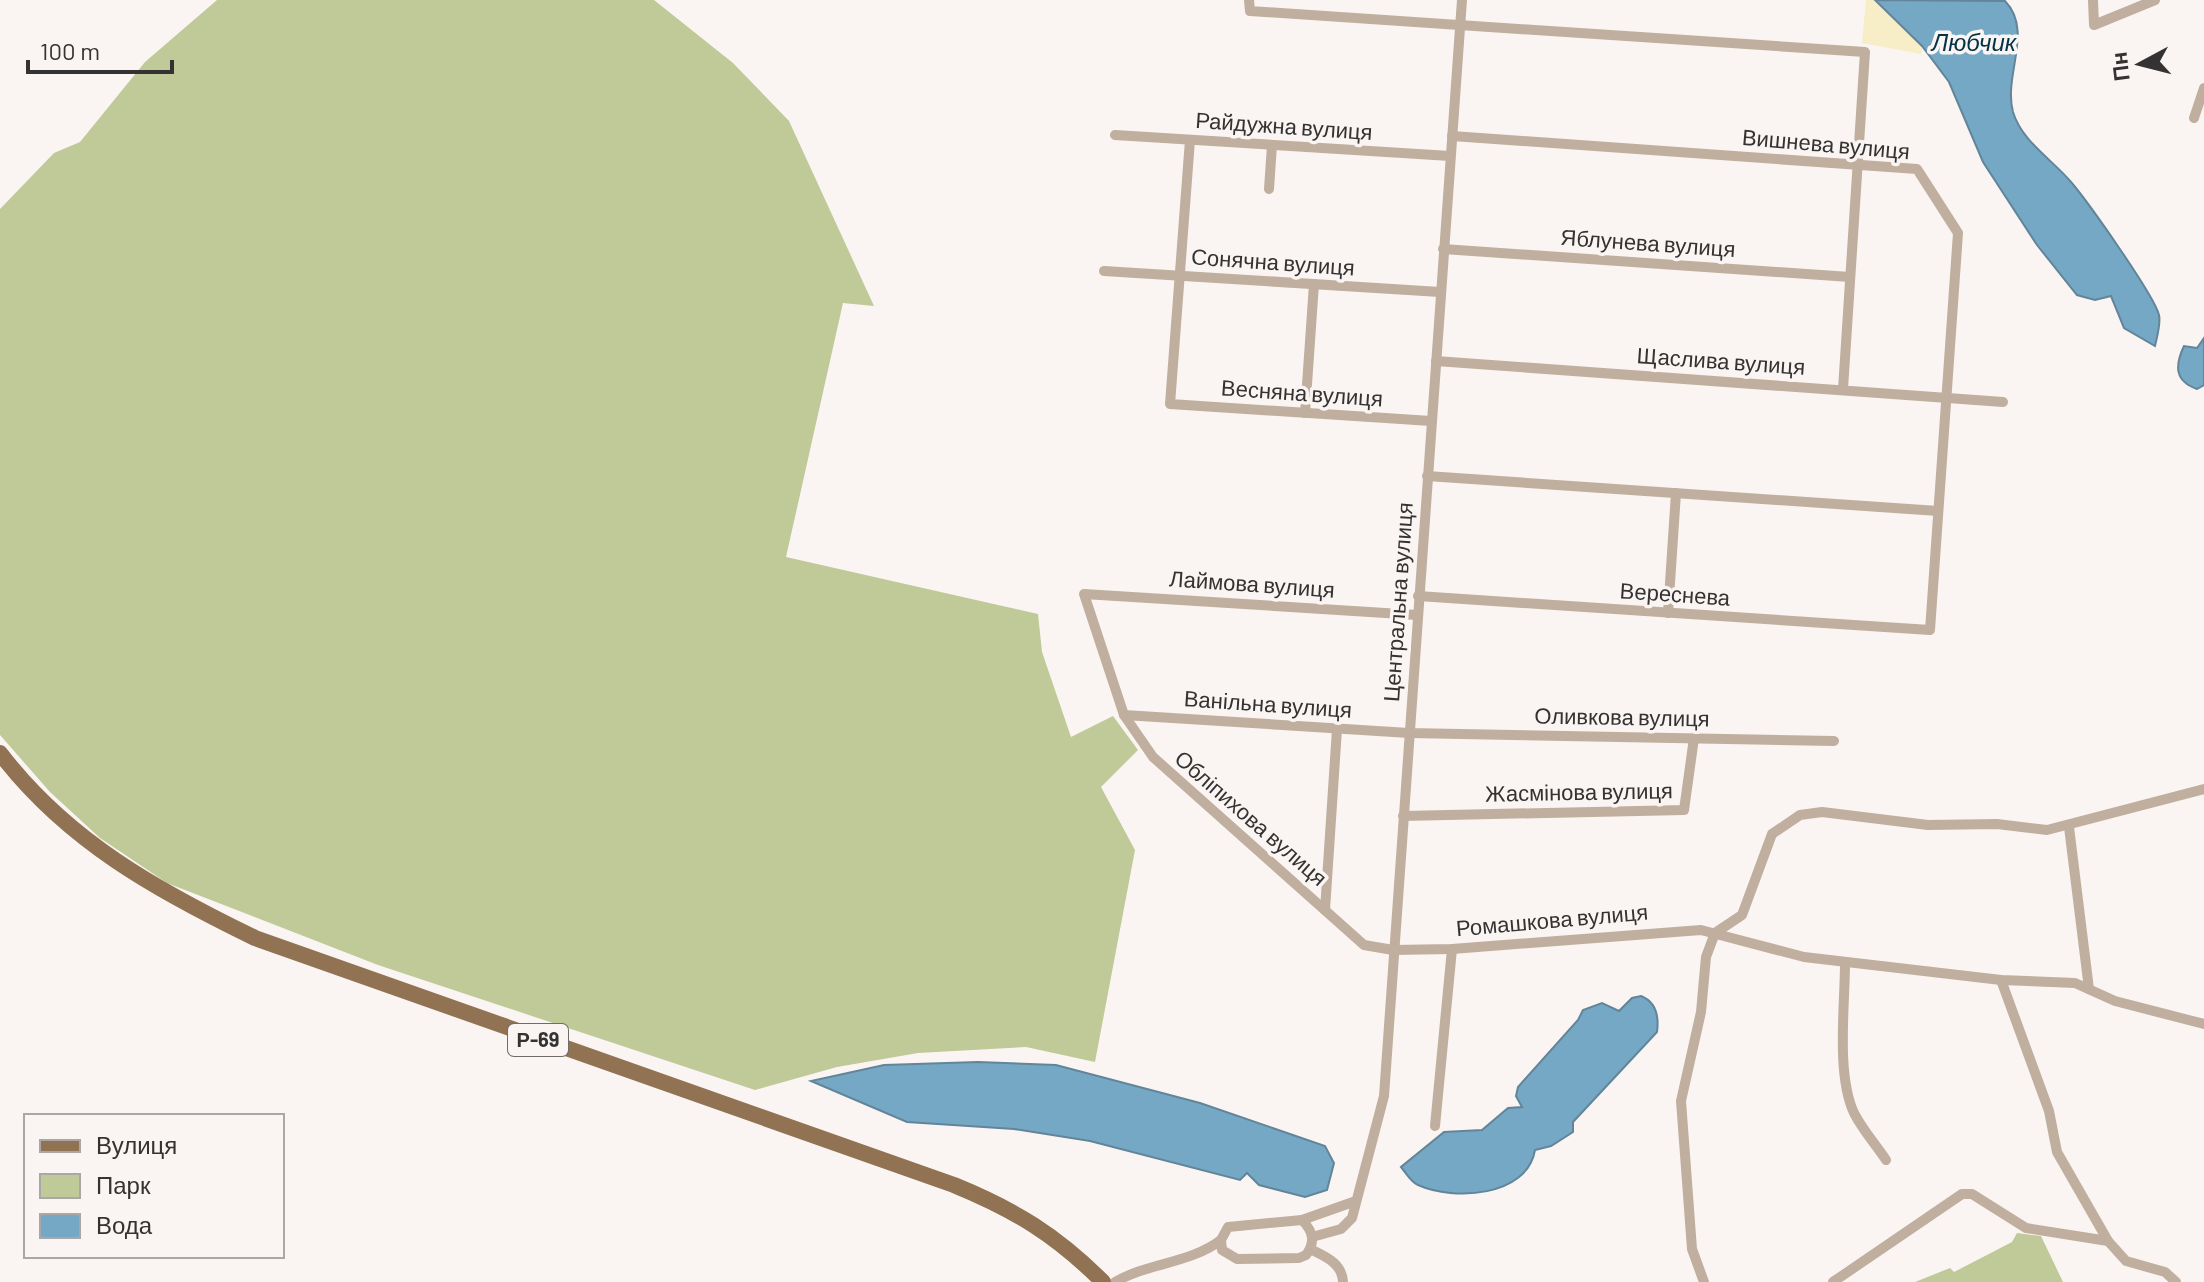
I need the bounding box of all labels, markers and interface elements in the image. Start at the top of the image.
scale bar [28,24,172,74]
north arrow [2100,24,2180,104]
water label: Любчик [1930,27,2018,56]
text: 100 m [40,36,100,65]
text: Пн [2104,51,2134,83]
street label: Райдужна вулиця [1195,106,1373,145]
street label: Вишнева вулиця [1741,123,1911,164]
street label: Яблунева вулиця [1560,223,1736,262]
street label: Сонячна вулиця [1190,242,1356,281]
street label: Щаслива вулиця [1636,341,1806,380]
street label: Весняна вулиця [1220,373,1384,412]
street label: Центральна вулиця [1377,501,1418,702]
street label: Лаймова вулиця [1168,564,1336,603]
street label: Вереснева [1619,576,1732,611]
street label: Ванільна вулиця [1183,684,1353,723]
street label: Оливкова вулиця [1534,701,1710,732]
street label: Обліпихова вулиця [1170,744,1333,891]
street label: Жасмінова вулиця [1485,776,1673,807]
street label: Ромашкова вулиця [1455,898,1649,941]
road number: Р-69 [508,1024,568,1056]
legend [24,1114,284,1258]
text: Вулиця [96,1130,177,1159]
text: Парк [96,1170,151,1199]
text: Вода [96,1210,153,1239]

